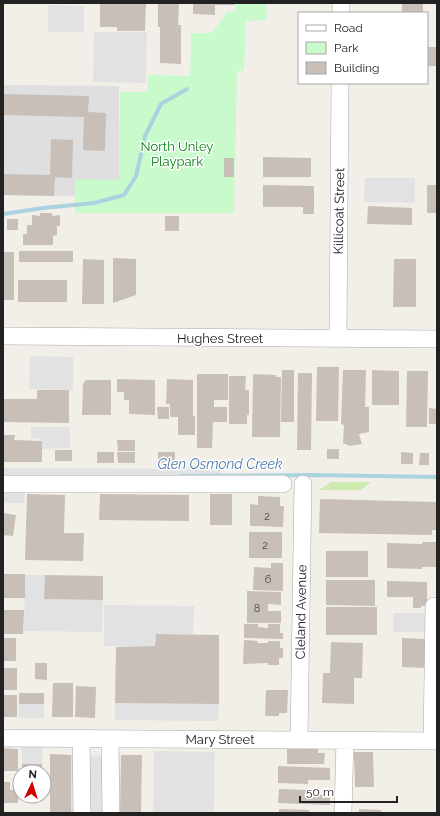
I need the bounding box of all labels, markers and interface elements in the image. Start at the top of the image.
legend [298,12,428,84]
text: Road [334,21,363,35]
text: Park [334,41,359,55]
text: Building [334,61,380,75]
park label: North Unley Playpark [141,139,213,169]
street label: Killicoat Street [331,167,347,254]
street label: Hughes Street [177,331,264,346]
water label: Glen Osmond Creek [158,456,283,472]
house number: 2 [264,510,270,523]
house number: 2 [262,539,268,552]
street label: Cleland Avenue [293,564,309,660]
house number: 6 [265,573,272,586]
house number: 8 [254,602,260,615]
street label: Mary Street [185,732,255,747]
north arrow [12,764,52,804]
text: N [28,768,37,781]
scale bar [300,778,397,804]
text: 50 m [306,785,334,799]

